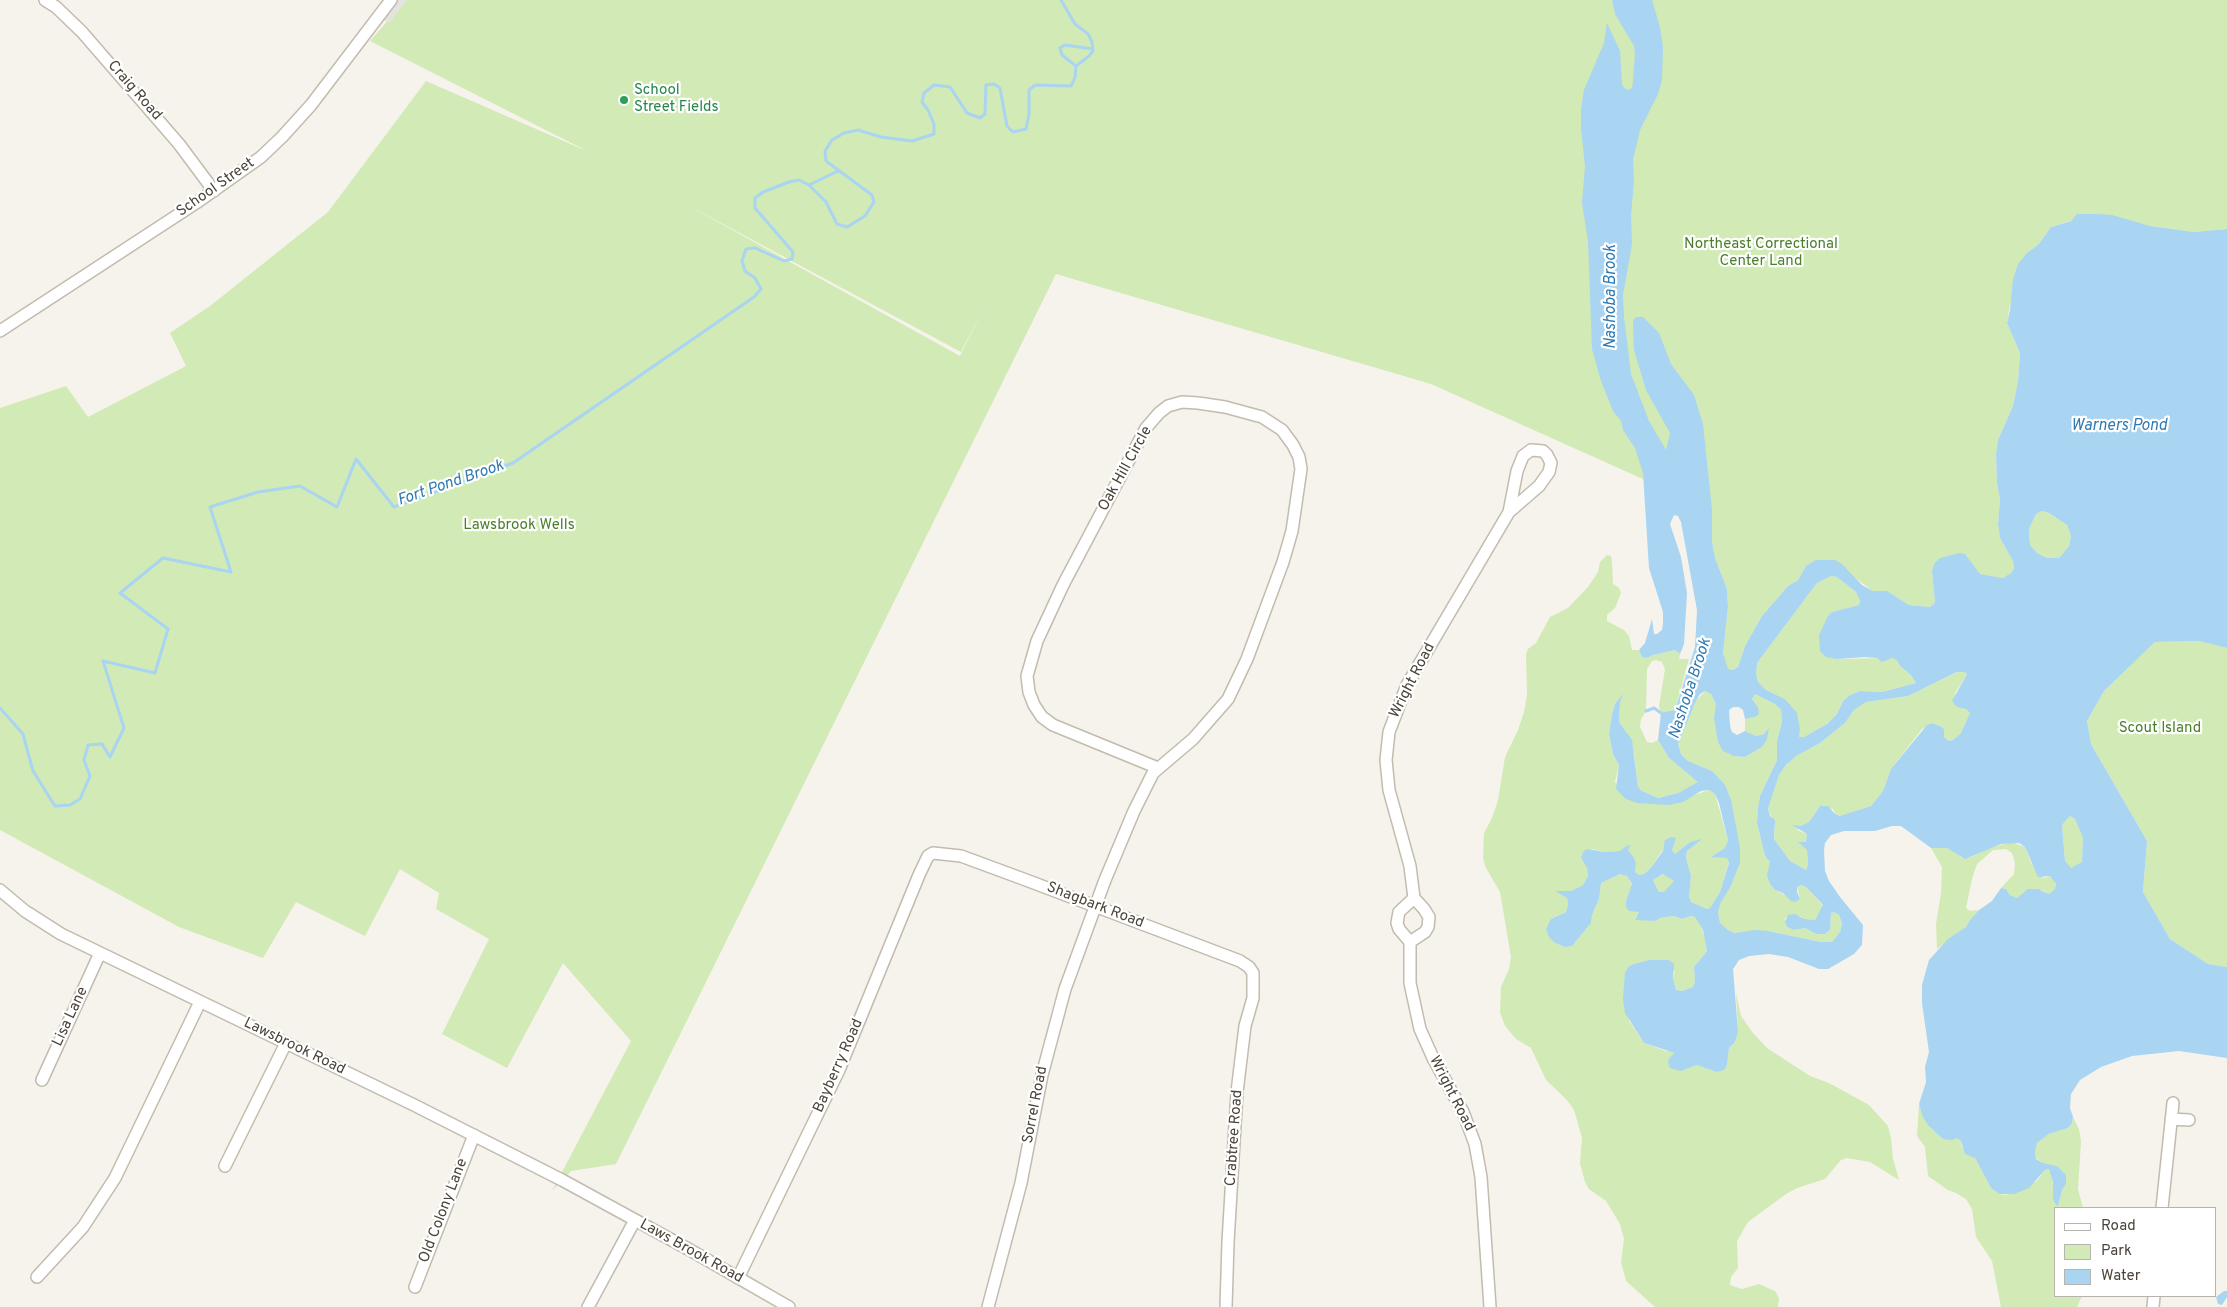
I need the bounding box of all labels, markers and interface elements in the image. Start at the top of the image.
street label: Craig Road [103,57,165,125]
place label: School Street Fields [634,82,719,117]
marker: School Street Fields [618,94,630,106]
street label: School Street [174,155,258,221]
park label: Northeast Correctional Center Land [1684,236,1838,271]
water label: Nashoba Brook [1602,245,1622,349]
water label: Warners Pond [2071,417,2167,437]
street label: Oak Hill Circle [1095,423,1157,515]
water label: Fort Pond Brook [395,457,507,511]
park label: Lawsbrook Wells [463,517,575,535]
water label: Nashoba Brook [1666,636,1716,742]
street label: Wright Road [1386,640,1440,722]
park label: Scout Island [2119,720,2201,738]
street label: Shagbark Road [1044,879,1146,933]
street label: Lisa Lane [49,984,93,1050]
street label: Lawsbrook Road [240,1015,348,1079]
street label: Bayberry Road [810,1016,868,1116]
street label: Wright Road [1424,1053,1478,1135]
street label: Sorrel Road [1020,1065,1052,1145]
street label: Crabtree Road [1223,1089,1247,1187]
street label: Old Colony Lane [416,1156,472,1266]
legend [2054,1207,2217,1297]
street label: Laws Brook Road [636,1216,746,1288]
text: Road [2101,1217,2136,1236]
text: Park [2101,1242,2132,1261]
text: Water [2101,1267,2140,1286]

